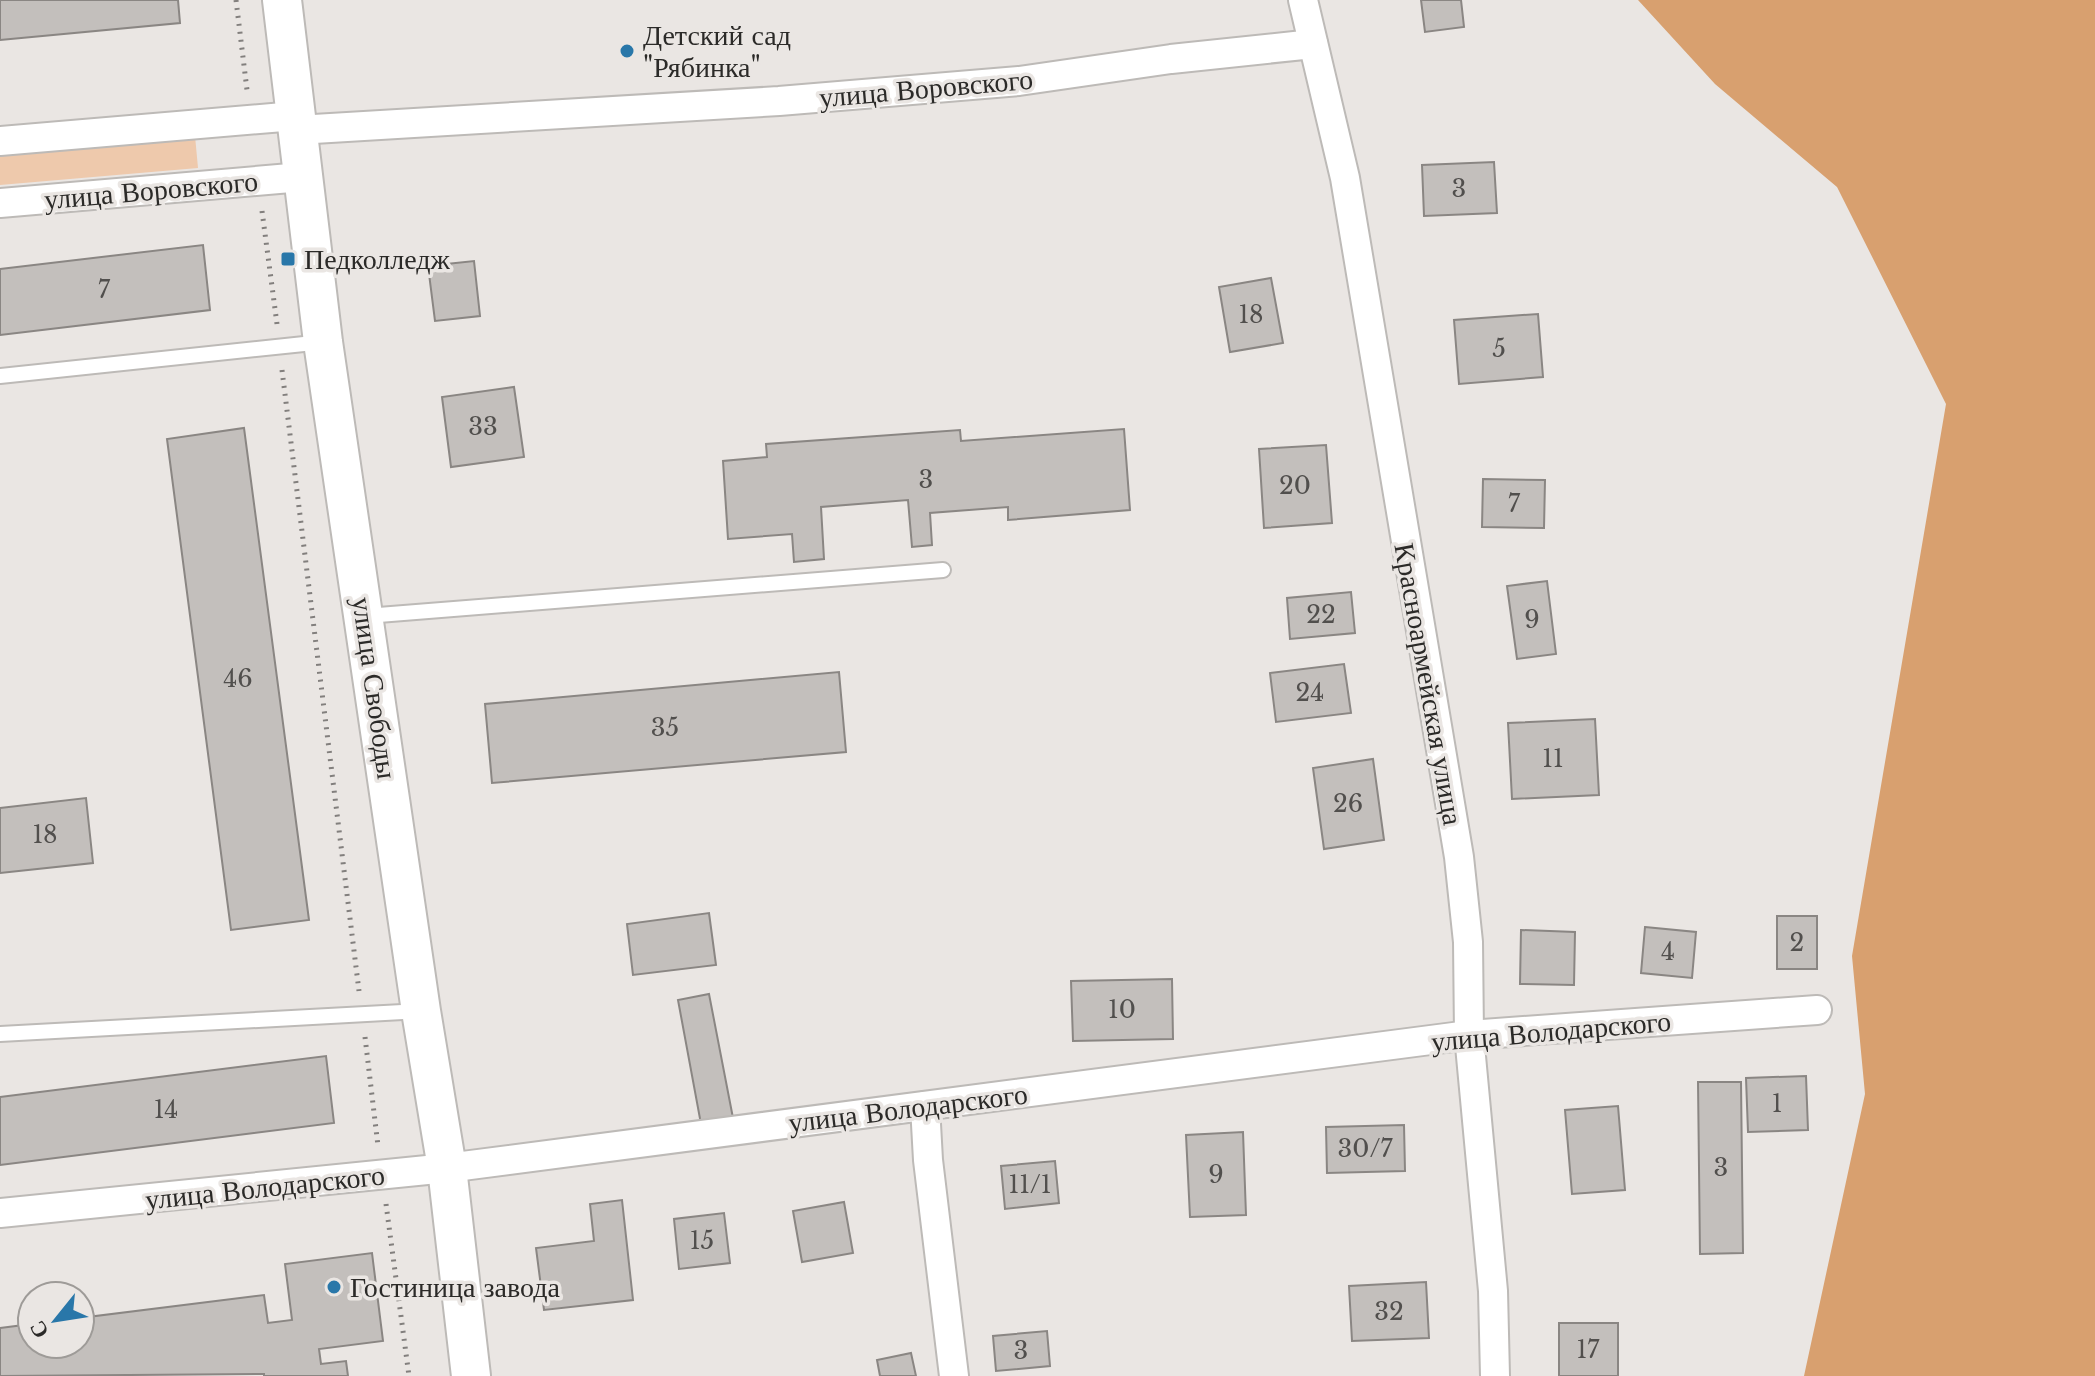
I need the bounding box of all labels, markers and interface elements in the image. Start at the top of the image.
place label: Детский сад "Рябинка" [643,18,791,85]
marker: Детский сад "Рябинка" [618,42,636,60]
street label: улица Воровского [818,62,1034,115]
street label: улица Воровского [43,164,259,217]
house number: 3 [1452,174,1466,203]
place label: Педколледж [304,242,451,277]
marker: Педколледж [279,250,297,268]
house number: 7 [98,275,111,304]
house number: 18 [1238,300,1264,329]
house number: 5 [1492,334,1506,363]
house number: 33 [468,412,498,441]
house number: 3 [919,465,933,494]
house number: 20 [1279,471,1311,500]
house number: 7 [1508,489,1521,518]
street label: Красноармейская улица [1386,540,1471,828]
street label: улица Свободы [344,595,405,781]
house number: 22 [1306,600,1336,629]
house number: 9 [1524,605,1540,634]
house number: 46 [223,664,253,693]
house number: 24 [1296,678,1324,707]
house number: 35 [651,713,679,742]
house number: 11 [1542,744,1564,773]
house number: 26 [1333,789,1363,818]
house number: 18 [32,820,58,849]
house number: 2 [1790,928,1804,957]
house number: 4 [1661,937,1675,966]
house number: 10 [1108,995,1136,1024]
street label: улица Володарского [1430,1004,1672,1059]
street label: улица Володарского [786,1076,1030,1141]
house number: 1 [1772,1089,1782,1118]
house number: 14 [154,1095,178,1124]
house number: 30/7 [1337,1134,1393,1163]
house number: 3 [1714,1153,1728,1182]
street label: улица Володарского [144,1158,387,1217]
house number: 9 [1208,1160,1224,1189]
house number: 11/1 [1008,1170,1052,1199]
house number: 15 [690,1226,714,1255]
place label: Гостиница завода [350,1270,560,1305]
marker: Гостиница завода [325,1278,343,1296]
north arrow [16,1280,96,1360]
house number: 32 [1374,1297,1404,1326]
text: С [23,1316,55,1343]
house number: 17 [1577,1335,1600,1364]
house number: 3 [1014,1336,1028,1365]

